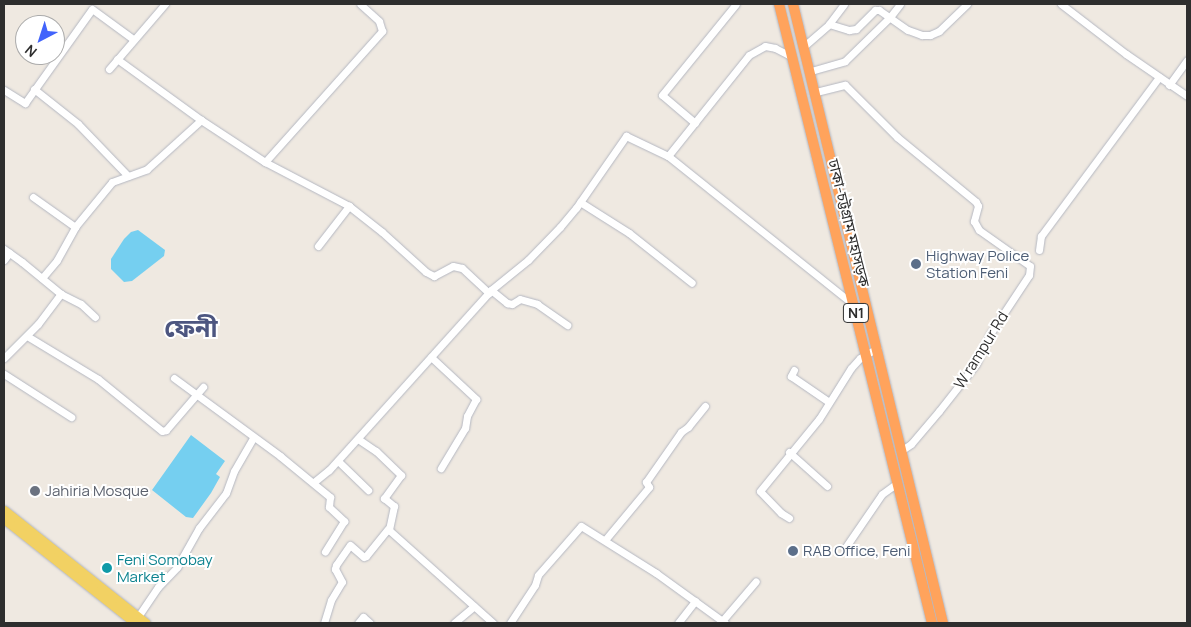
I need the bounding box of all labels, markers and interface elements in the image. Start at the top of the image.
north arrow [15,15,65,65]
text: N [21,41,41,62]
street label: ঢাকা-চট্টগ্রাম মহাসড়ক [824,157,874,289]
place label: Highway Police Station Feni [926,246,1029,281]
marker: Highway Police Station Feni [910,258,922,270]
road number: N1 [842,302,870,324]
street label: W rampur Rd [950,308,1012,392]
district label: ফেনী [164,313,218,343]
place label: Jahiria Mosque [45,482,149,500]
marker: Jahiria Mosque [29,485,41,497]
place label: RAB Office, Feni [803,542,910,560]
marker: RAB Office, Feni [787,545,799,557]
place label: Feni Somobay Market [117,550,213,585]
marker: Feni Somobay Market [101,562,113,574]

